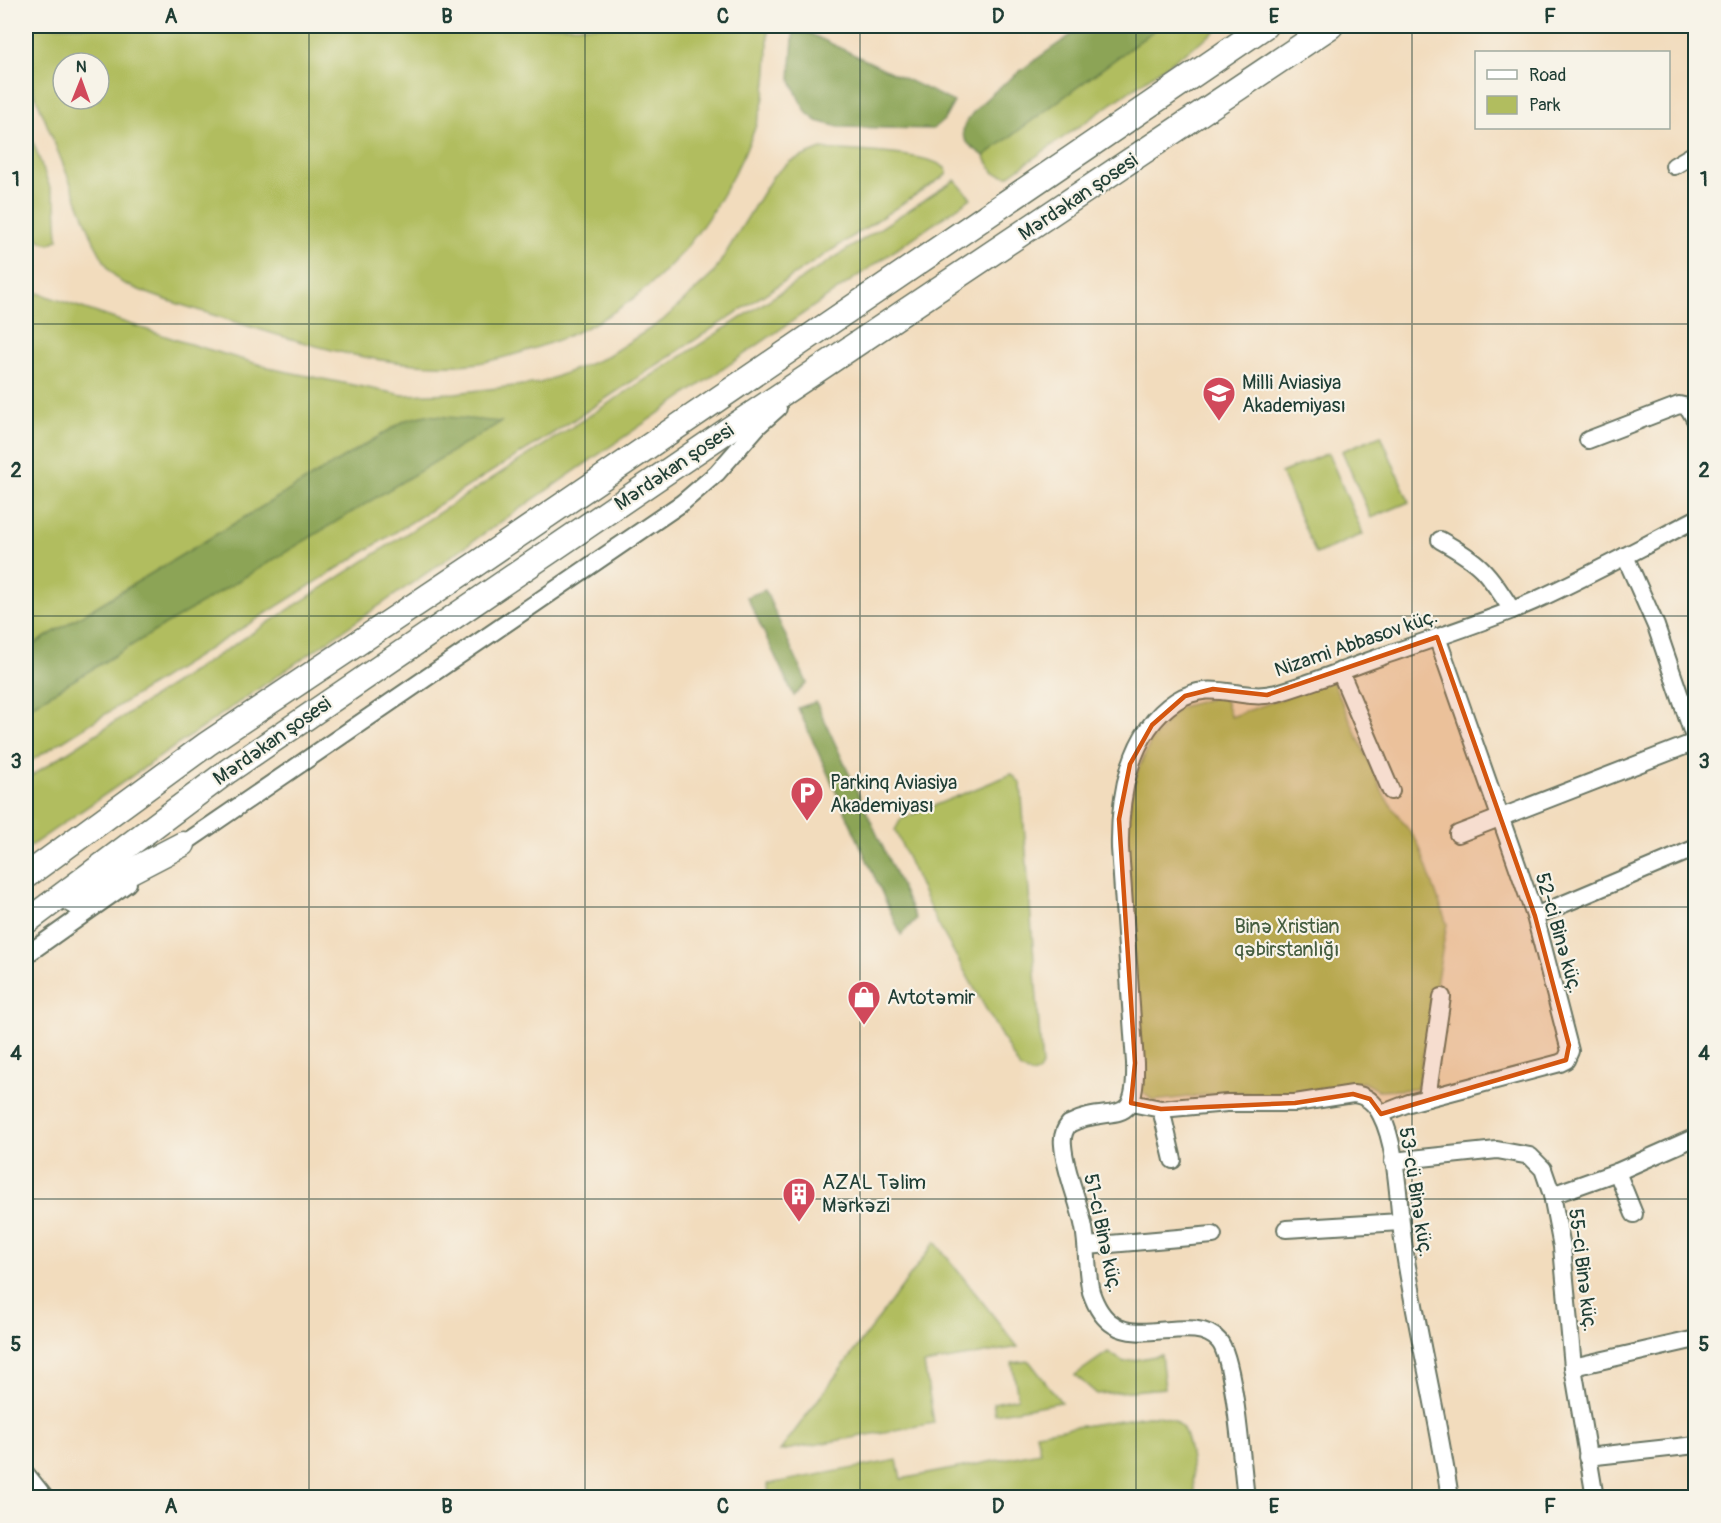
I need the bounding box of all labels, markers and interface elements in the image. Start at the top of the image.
text: A [165,4,178,29]
text: B [441,4,453,29]
text: C [717,4,729,29]
text: D [992,4,1005,29]
text: E [1269,4,1280,29]
text: F [1544,4,1556,29]
north arrow [51,51,111,111]
legend [1475,51,1670,129]
text: N [76,57,87,77]
text: Road [1529,64,1566,87]
text: Park [1529,94,1561,117]
street label: Mərdəkan şosesi [1014,148,1142,246]
text: 1 [12,167,20,192]
text: 1 [1700,167,1708,192]
place label: Milli Aviasiya Akademiyası [1242,370,1346,418]
school or university icon: Milli Aviasiya Akademiyası [1201,375,1237,422]
street label: Mərdəkan şosesi [610,418,738,516]
text: 2 [10,458,22,483]
text: 2 [1698,458,1710,483]
street label: Nizami Abbasov küç. [1271,603,1441,683]
street label: Mərdəkan şosesi [208,691,336,791]
text: 3 [10,749,22,774]
text: 3 [1698,749,1710,774]
place label: Parkinq Aviasiya Akademiyası [830,770,957,818]
parking icon: Parkinq Aviasiya Akademiyası [789,775,825,822]
street label: 52-ci Binə küç. [1530,870,1588,996]
park label: Binə Xristian qəbirstanlığı [1235,914,1339,962]
shop icon: Avtotəmir [846,979,882,1026]
place label: Avtotəmir [887,985,975,1010]
text: 4 [10,1041,22,1066]
text: 4 [1698,1041,1710,1066]
street label: 53-cü Binə küç. [1393,1125,1439,1259]
place label: AZAL Təlim Mərkəzi [822,1170,926,1218]
street label: 51-ci Binə küç. [1078,1171,1128,1295]
building icon: AZAL Təlim Mərkəzi [781,1176,817,1223]
street label: 55-ci Binə küç. [1563,1207,1603,1333]
text: 5 [11,1332,22,1357]
text: 5 [1699,1332,1710,1357]
text: A [165,1494,178,1519]
text: B [441,1494,453,1519]
text: C [717,1494,729,1519]
text: D [992,1494,1005,1519]
text: E [1269,1494,1280,1519]
text: F [1544,1494,1556,1519]

